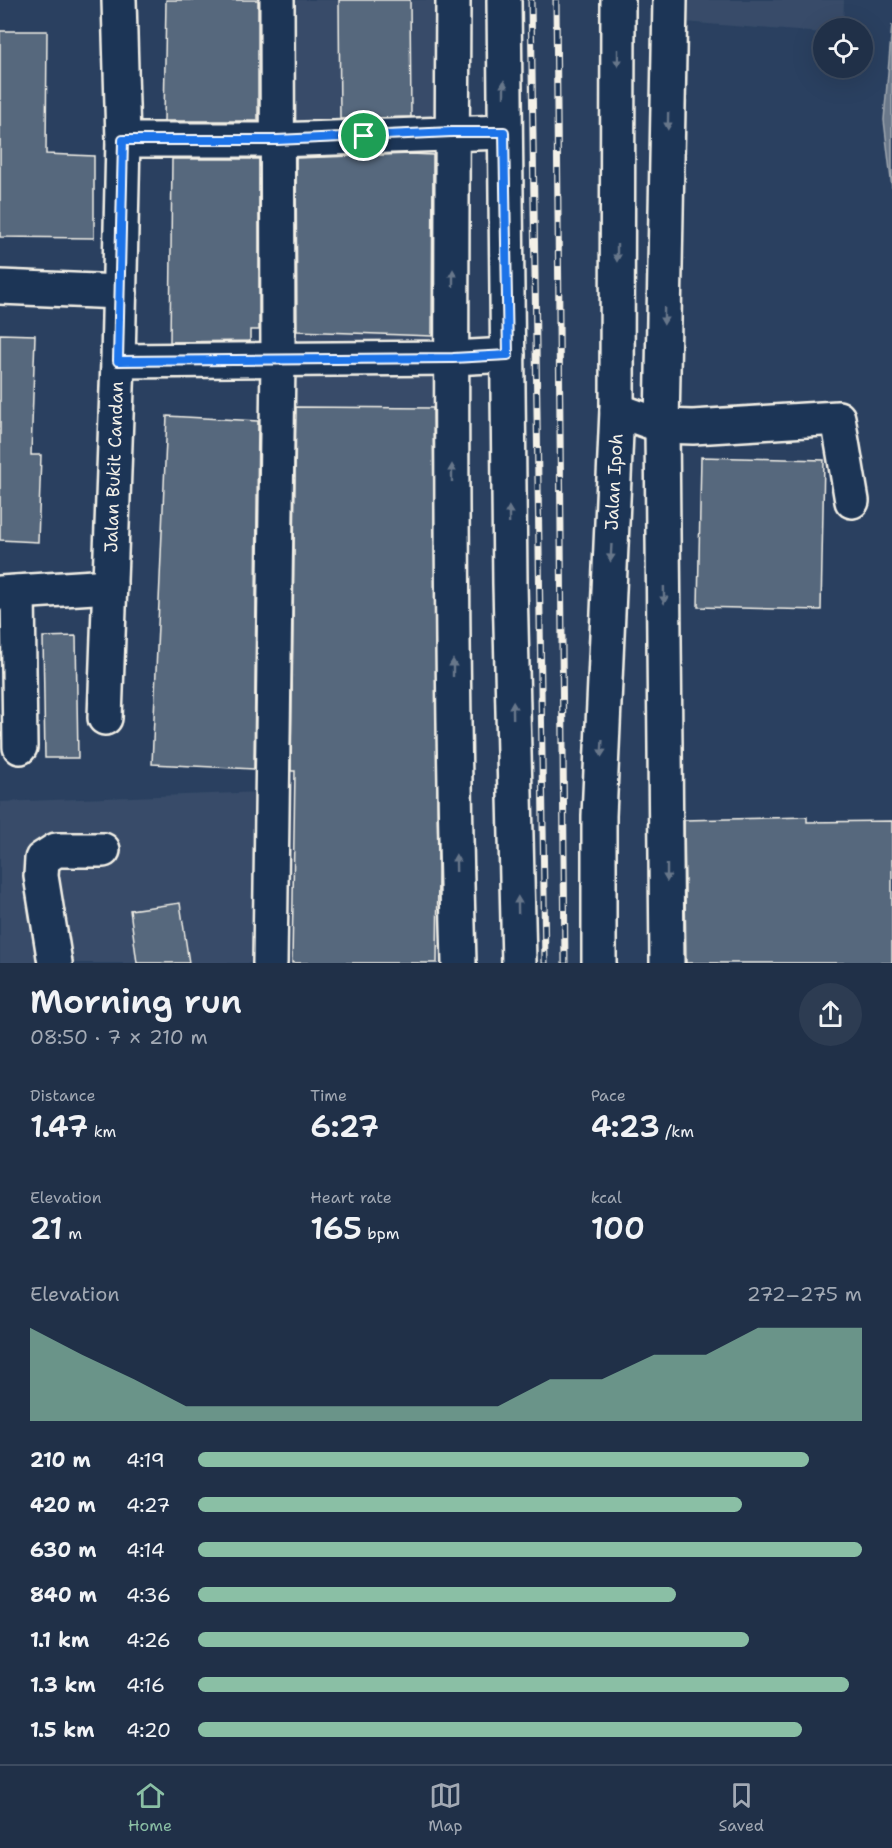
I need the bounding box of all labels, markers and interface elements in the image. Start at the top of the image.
map controls [813,18,873,78]
button: locate [813,18,873,78]
one-way arrow [613,49,623,68]
one-way arrow [499,79,509,98]
pin [338,110,389,161]
one-way arrow [663,112,672,131]
icon: arrive [347,119,380,152]
one-way arrow [612,244,622,263]
one-way arrow [448,268,458,287]
one-way arrow [659,307,669,326]
street label: Jalan Bukit Candan [99,381,129,553]
street label: Jalan Ipoh [599,433,629,531]
one-way arrow [447,463,457,482]
one-way arrow [505,505,514,524]
one-way arrow [606,544,615,563]
one-way arrow [659,586,669,605]
one-way arrow [448,658,458,677]
one-way arrow [508,700,518,719]
one-way arrow [598,739,607,758]
one-way arrow [451,853,461,872]
one-way arrow [662,864,672,883]
one-way arrow [513,895,522,914]
text: Morning run [30,979,242,1024]
button: share [799,983,862,1046]
text: 08:50 · 7 × 210 m [30,1024,208,1050]
text: Distance [30,1085,96,1106]
text: Time [310,1085,347,1106]
text: Pace [591,1085,626,1106]
text: 1.47 [30,1106,88,1147]
text: 6:27 [310,1106,379,1147]
text: 4:23 [591,1106,660,1147]
text: km [88,1121,116,1142]
text: /km [660,1121,694,1142]
text: Elevation [30,1187,102,1208]
text: Heart rate [310,1187,392,1208]
text: kcal [591,1187,622,1208]
text: 21 [30,1208,63,1249]
text: 165 [310,1208,362,1249]
text: 100 [591,1208,645,1249]
text: m [63,1223,82,1244]
text: bpm [362,1223,399,1244]
text: Elevation [30,1281,120,1307]
text: 272–275 m [747,1281,862,1307]
text: 210 m [30,1447,91,1473]
text: 4:19 [126,1447,165,1473]
text: 420 m [30,1492,96,1518]
text: 4:27 [126,1492,170,1518]
text: 630 m [30,1537,96,1563]
text: 4:14 [126,1537,165,1563]
text: 840 m [30,1582,97,1608]
text: 4:36 [126,1582,171,1608]
text: 1.1 km [30,1627,89,1653]
text: 4:26 [126,1627,171,1653]
text: 1.3 km [30,1672,96,1698]
text: 4:16 [126,1672,165,1698]
text: 1.5 km [30,1717,94,1743]
text: 4:20 [126,1717,171,1743]
tab: Home [128,1779,172,1836]
tab: Map [428,1779,462,1836]
tab: Saved [719,1779,764,1836]

